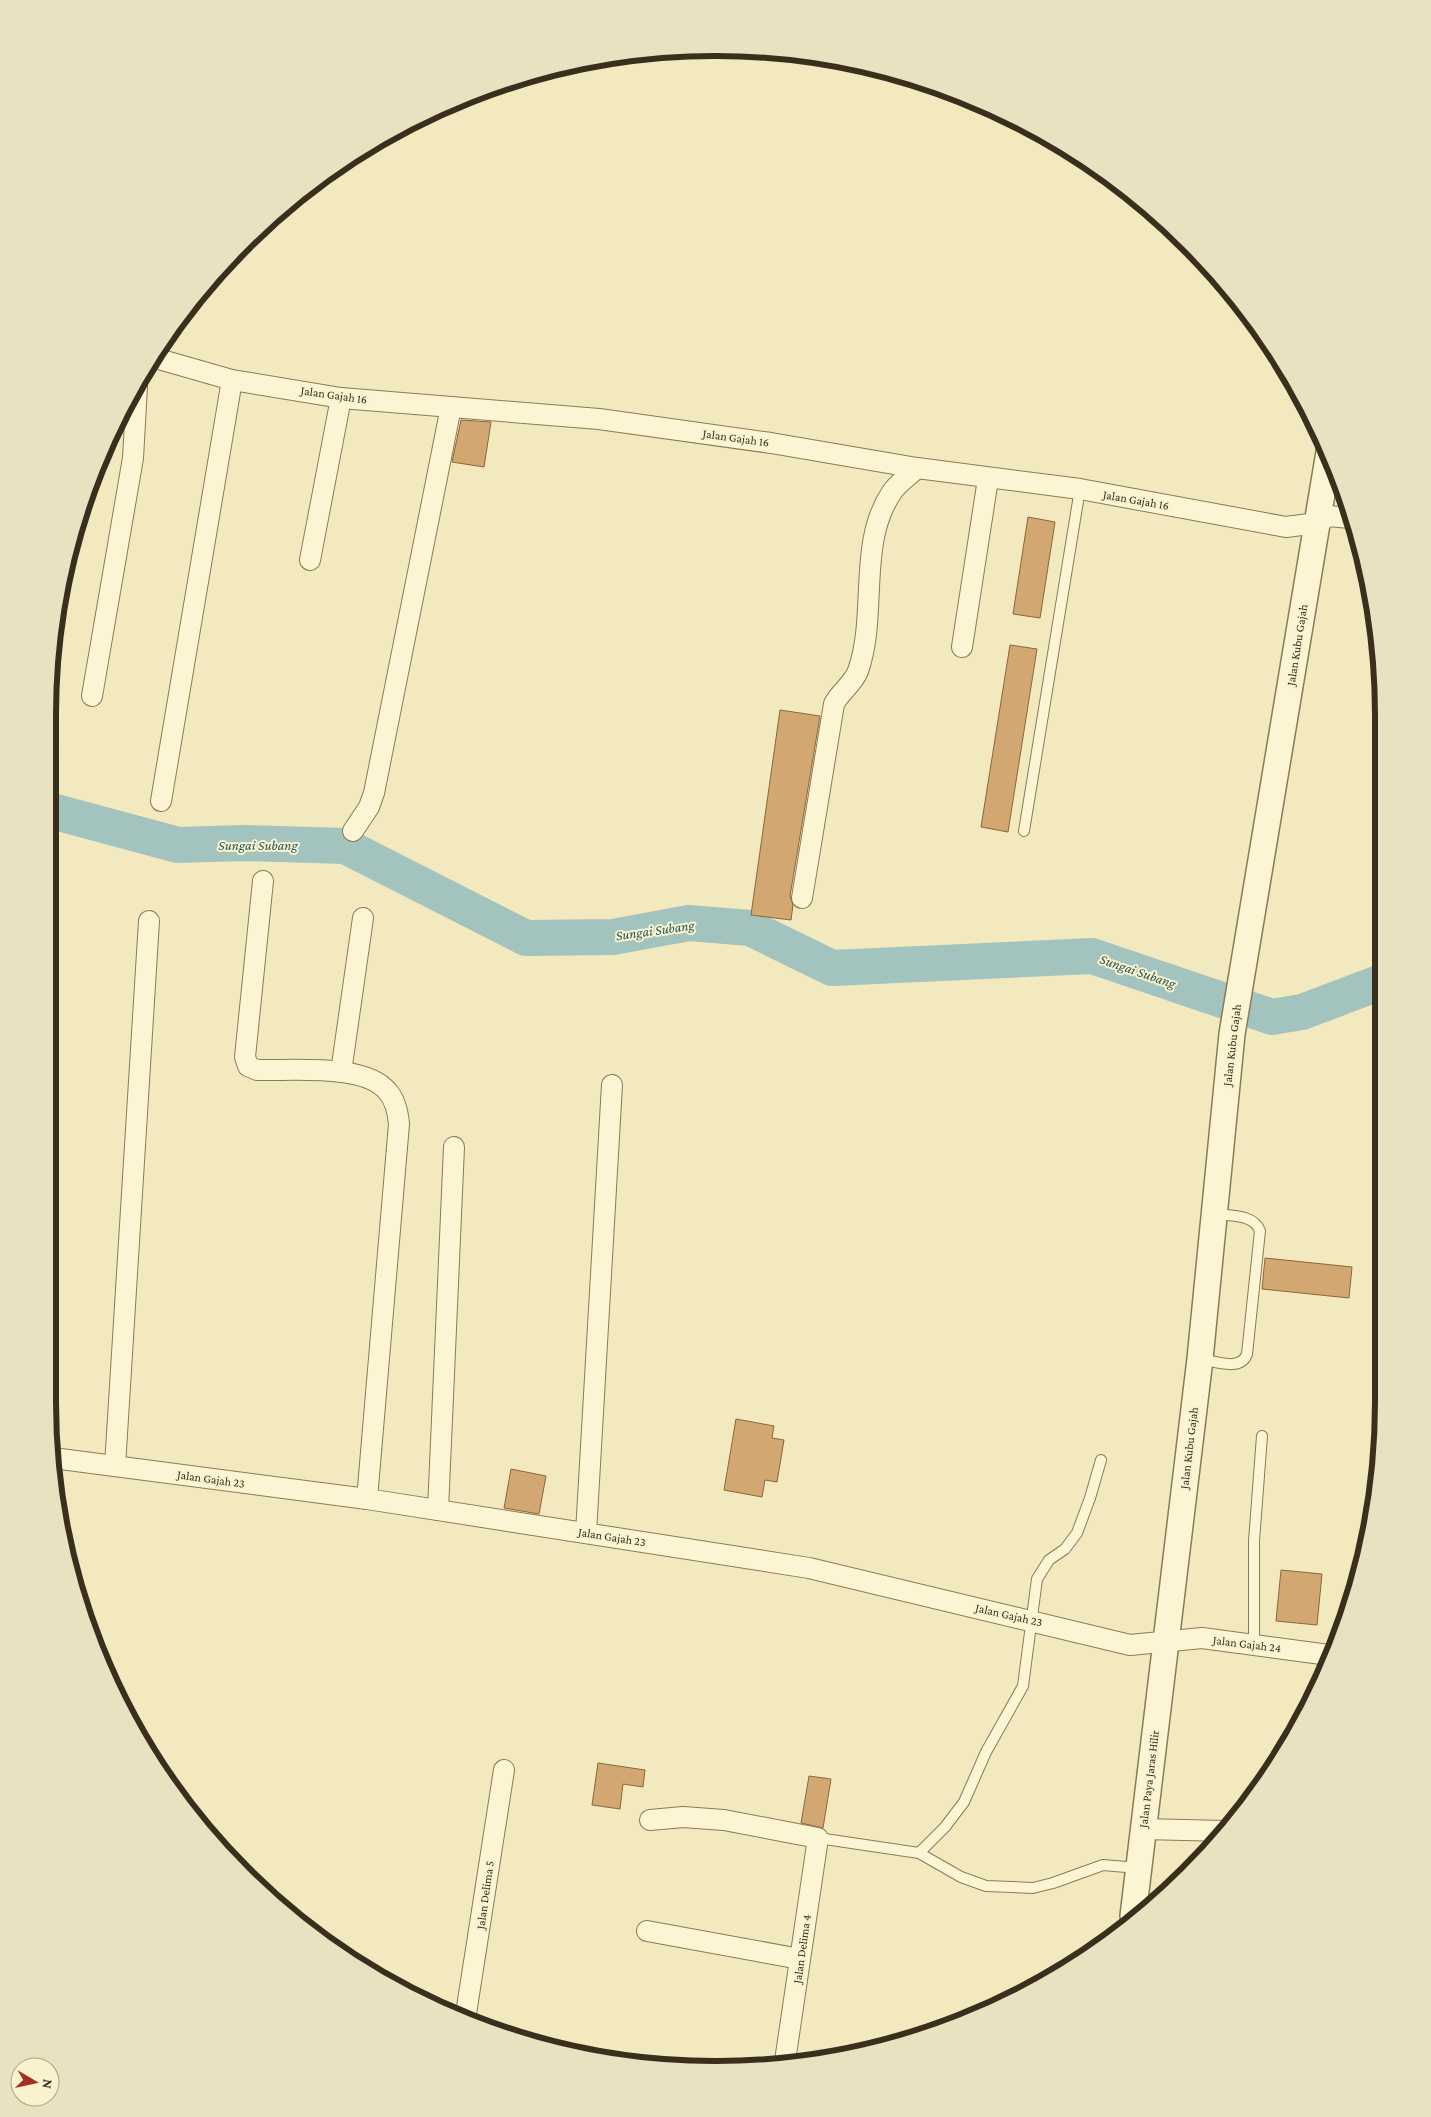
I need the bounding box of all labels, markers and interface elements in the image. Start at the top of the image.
street label: Jalan Gajah 16 [299,383,368,407]
street label: Jalan Gajah 16 [701,426,770,450]
street label: Jalan Gajah 16 [1101,487,1170,513]
street label: Jalan Kubu Gajah [1283,603,1310,688]
water label: Sungai Subang [218,837,298,853]
water label: Sungai Subang [615,916,696,943]
water label: Sungai Subang [1098,951,1179,992]
street label: Jalan Kubu Gajah [1220,1003,1244,1088]
street label: Jalan Kubu Gajah [1177,1406,1201,1491]
street label: Jalan Gajah 23 [175,1467,246,1491]
street label: Jalan Gajah 23 [576,1525,647,1549]
street label: Jalan Gajah 23 [973,1600,1044,1630]
street label: Jalan Gajah 24 [1211,1633,1282,1655]
street label: Jalan Paya Jaras Hilir [1136,1729,1162,1830]
street label: Jalan Delima 5 [473,1860,497,1931]
street label: Jalan Delima 4 [790,1914,814,1985]
north arrow [10,2057,60,2107]
text: N [39,2078,56,2090]

